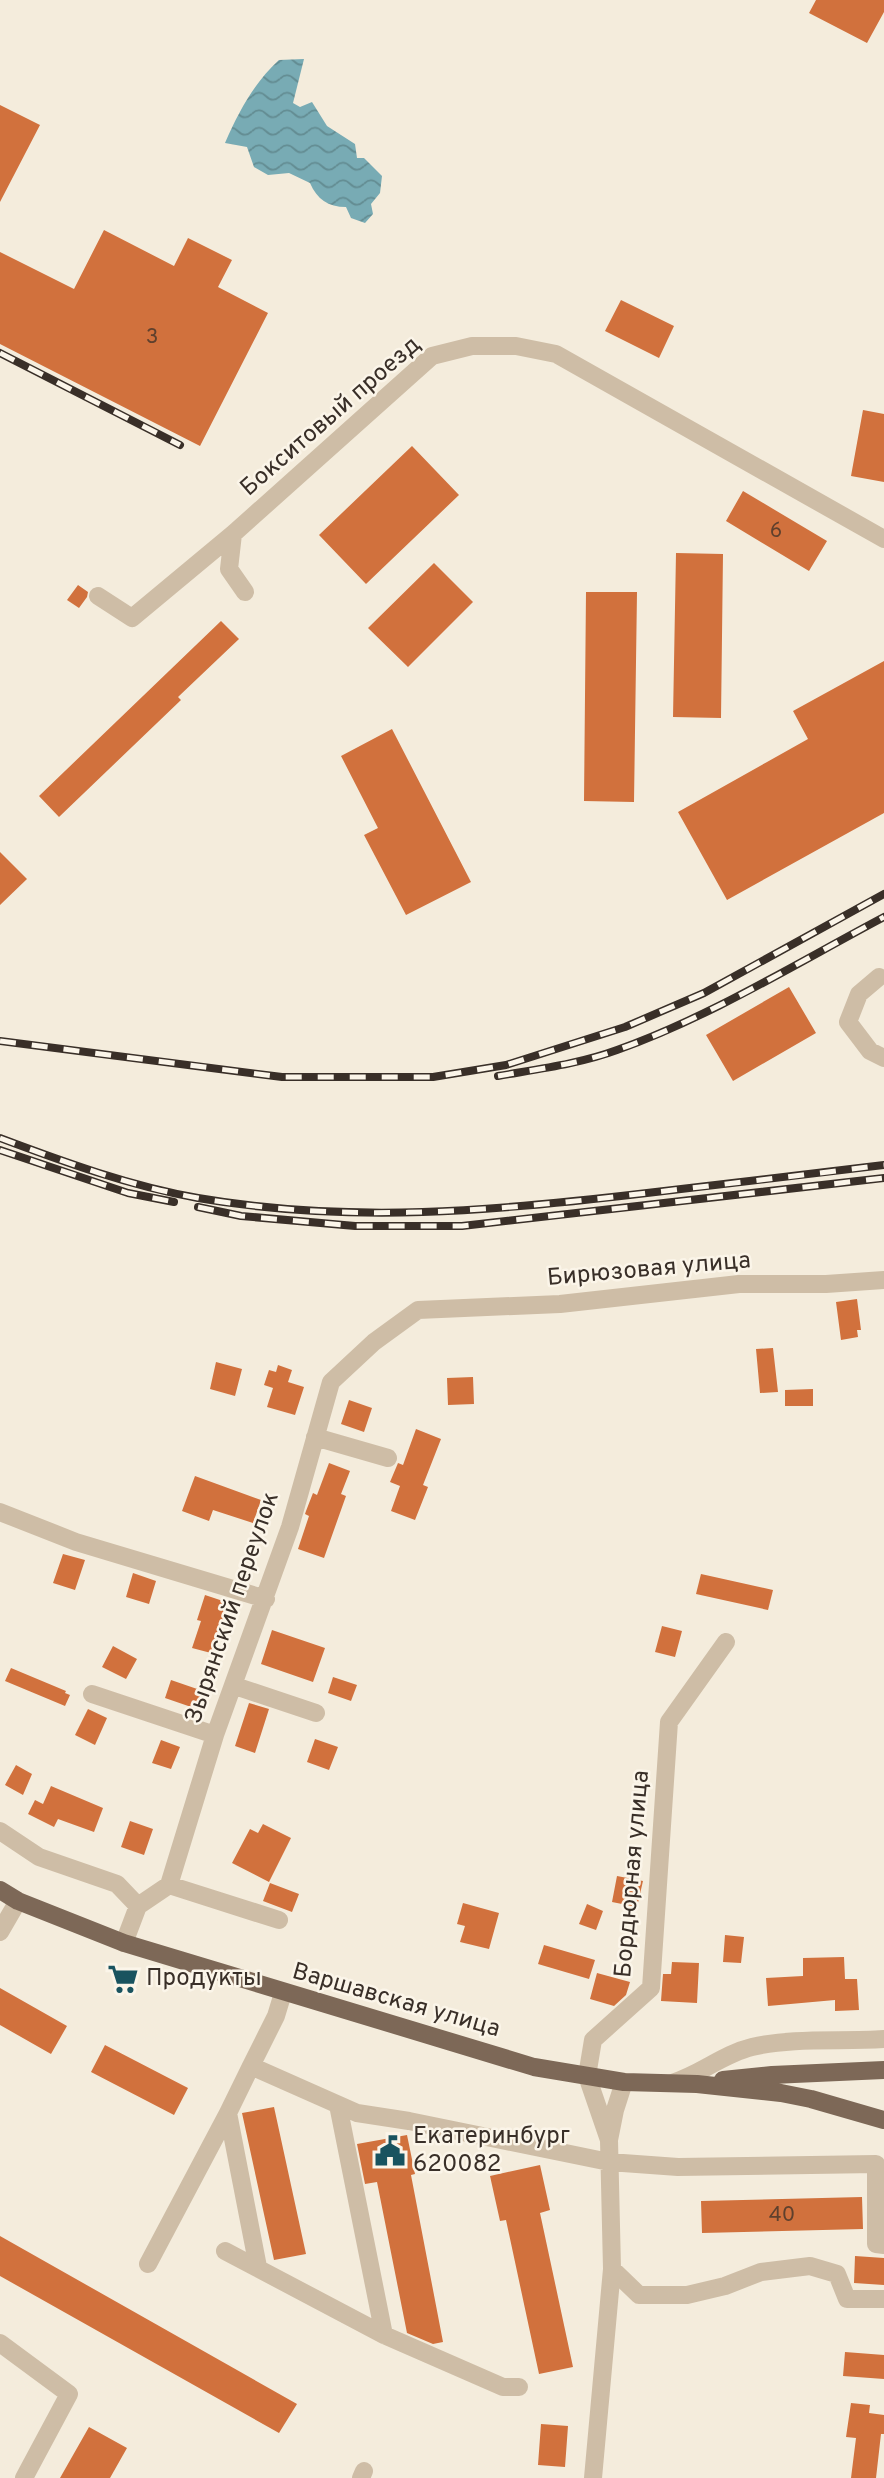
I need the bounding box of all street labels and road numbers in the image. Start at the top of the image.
street label: Бокситовый проезд [235,331,427,503]
street label: Бирюзовая улица [546,1246,752,1294]
street label: Зырянский переулок [179,1488,287,1728]
street label: Бордюрная улица [609,1769,657,1979]
street label: Варшавская улица [289,1957,503,2045]

